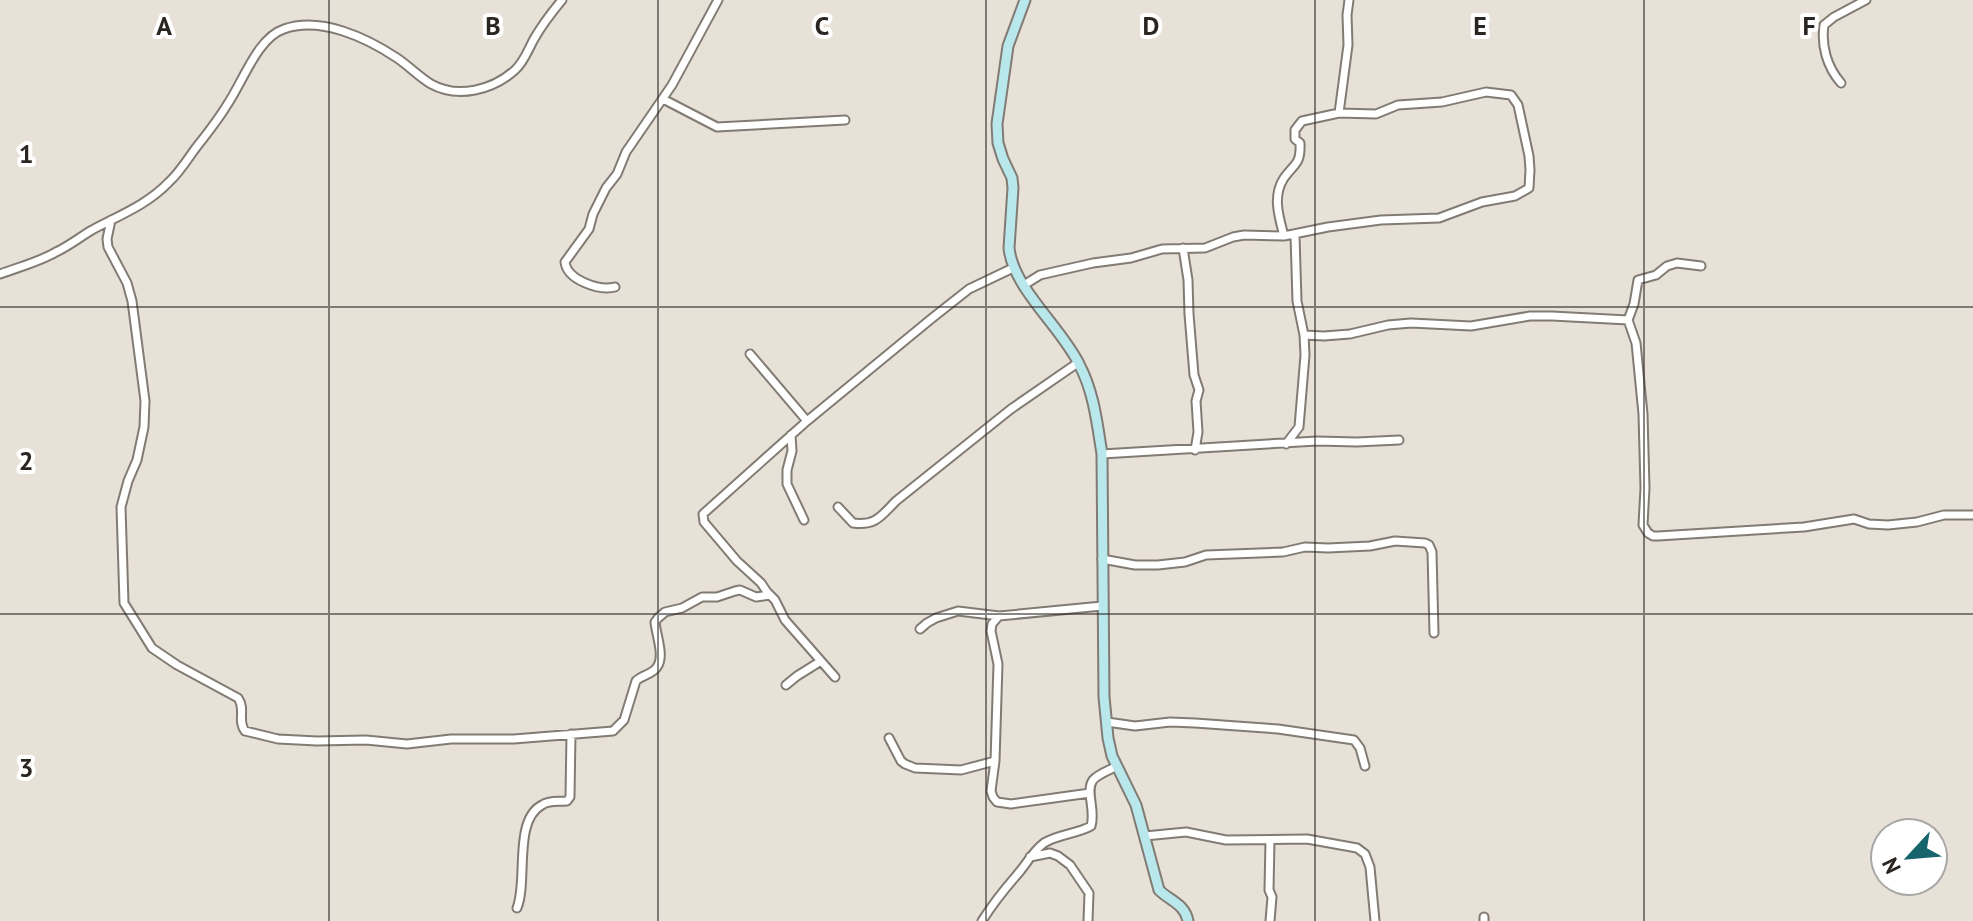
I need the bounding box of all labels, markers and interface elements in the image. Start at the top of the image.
text: A [156,9,172,42]
text: B [485,9,501,42]
text: C [815,9,829,42]
text: D [1143,9,1159,42]
text: E [1473,9,1487,42]
text: F [1802,9,1816,42]
text: 1 [19,137,33,170]
text: 2 [19,444,33,477]
text: 3 [19,751,33,784]
north arrow [1869,817,1949,897]
text: N [1875,853,1907,878]

